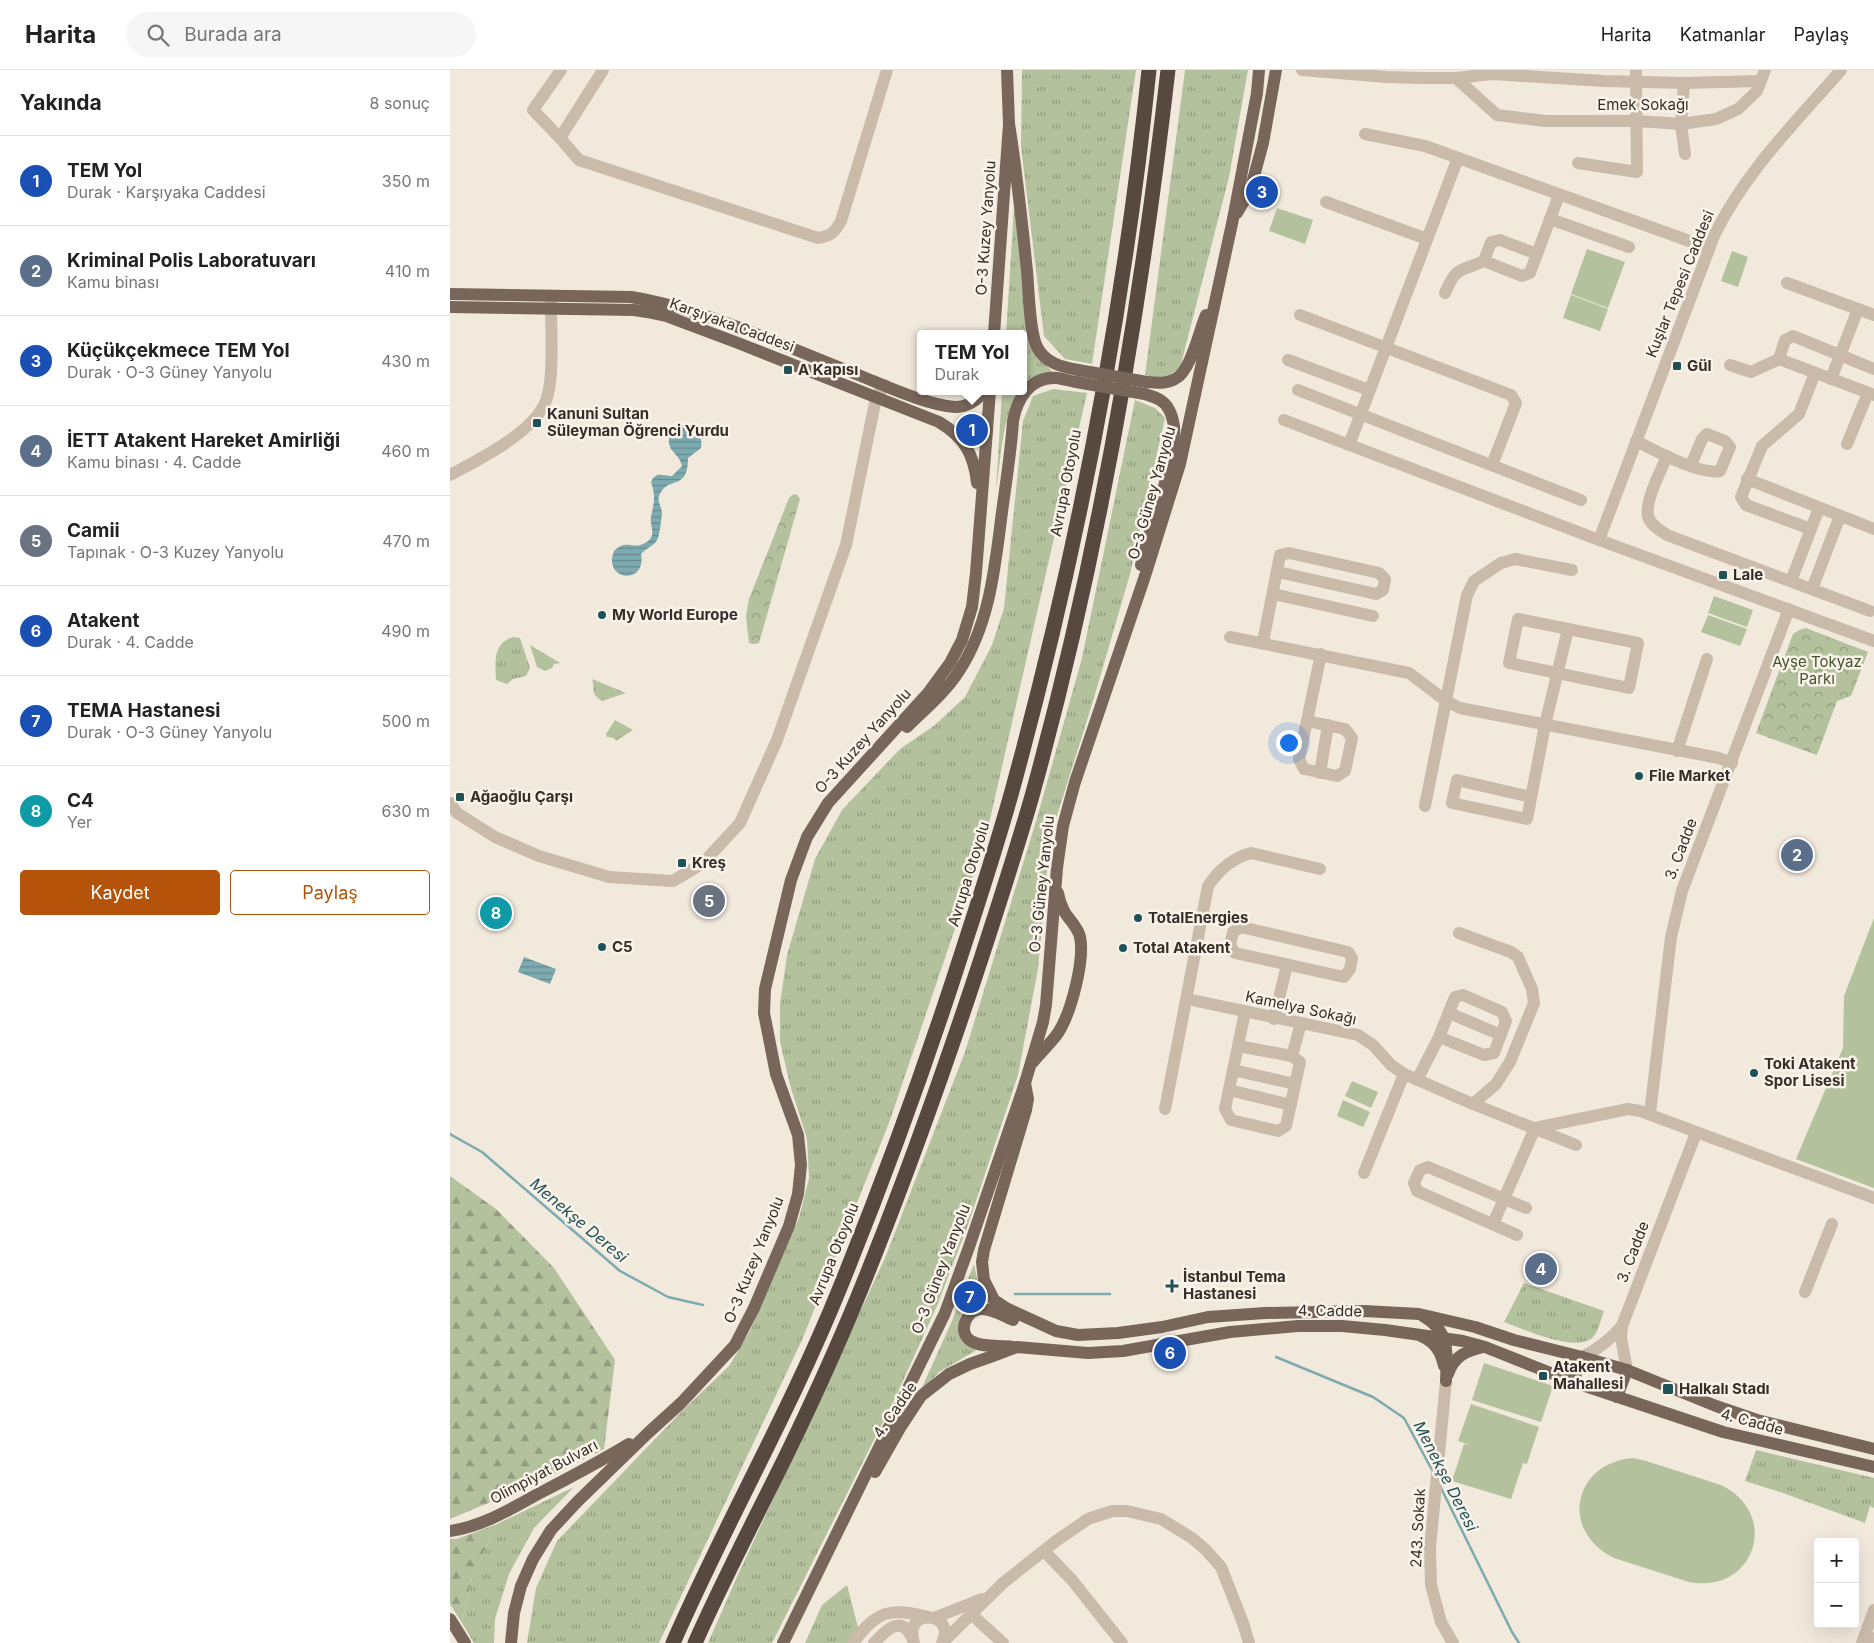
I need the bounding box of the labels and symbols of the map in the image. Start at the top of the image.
street label: Emek Sokağı [1597,95,1689,114]
street label: O-3 Kuzey Yanyolu [971,160,1000,296]
pin: 3 [1246,173,1278,211]
street label: Kuşlar Tepesi Caddesi [1641,207,1718,360]
street label: Karşıyaka Caddesi [667,293,797,356]
place label: Gül [1687,356,1712,375]
place label: A Kapısı [798,360,858,379]
marker: Gül [1671,360,1683,372]
marker: A Kapısı [782,364,794,376]
place label: Kanuni Sultan Süleyman Öğrenci Yurdu [547,404,729,440]
pin: 1 [956,411,988,449]
marker: Kanuni Sultan Süleyman Öğrenci Yurdu [531,417,543,429]
street label: O-3 Güney Yanyolu [1123,424,1180,562]
street label: Avrupa Otoyolu [1046,428,1085,538]
place label: Lale [1733,565,1763,584]
marker: Lale [1717,569,1729,581]
place label: My World Europe [612,605,738,624]
marker: My World Europe [596,609,608,621]
park label: Ayşe Tokyaz Parkı [1772,652,1862,688]
street label: O-3 Kuzey Yanyolu [810,684,915,797]
your location [1276,730,1302,756]
place label: File Market [1649,766,1731,785]
marker: File Market [1633,770,1645,782]
place label: Ağaoğlu Çarşı [470,787,573,806]
marker: Ağaoğlu Çarşı [454,791,466,803]
street label: O-3 Güney Yanyolu [1025,815,1058,953]
street label: 3. Cadde [1660,816,1701,882]
street label: Avrupa Otoyolu [944,819,994,929]
pin: 2 [1781,836,1813,874]
place label: Kreş [692,853,726,872]
marker: Kreş [676,857,688,869]
pin: 5 [693,882,725,920]
pin: 8 [480,894,512,932]
place label: TotalEnergies [1148,908,1248,927]
marker: TotalEnergies [1132,912,1144,924]
place label: C5 [612,937,633,956]
place label: Total Atakent [1133,938,1231,957]
marker: C5 [596,941,608,953]
marker: Total Atakent [1117,942,1129,954]
street label: Kamelya Sokağı [1244,986,1358,1029]
place label: Toki Atakent Spor Lisesi [1764,1054,1856,1090]
marker: Toki Atakent Spor Lisesi [1748,1067,1760,1079]
water label: Menekşe Deresi [526,1173,633,1267]
street label: O-3 Kuzey Yanyolu [719,1194,788,1326]
street label: Avrupa Otoyolu [804,1200,863,1308]
street label: O-3 Güney Yanyolu [907,1201,974,1336]
street label: 3. Cadde [1612,1219,1653,1285]
pin: 4 [1525,1250,1557,1288]
place label: İstanbul Tema Hastanesi [1183,1267,1286,1303]
pin: 7 [954,1278,986,1316]
marker: İstanbul Tema Hastanesi [1165,1279,1179,1293]
street label: 4. Cadde [1298,1300,1362,1321]
pin: 6 [1154,1334,1186,1372]
place label: Atakent Mahallesi [1553,1357,1623,1393]
marker: Atakent Mahallesi [1537,1370,1549,1382]
street label: 4. Cadde [868,1378,921,1441]
place label: Halkalı Stadı [1679,1379,1770,1398]
marker: Halkalı Stadı [1661,1382,1675,1396]
street label: 4. Cadde [1719,1404,1786,1439]
water label: Menekşe Deresi [1410,1417,1483,1536]
street label: Olimpiyat Bulvarı [487,1435,601,1508]
street label: 243. Sokak [1406,1487,1429,1568]

